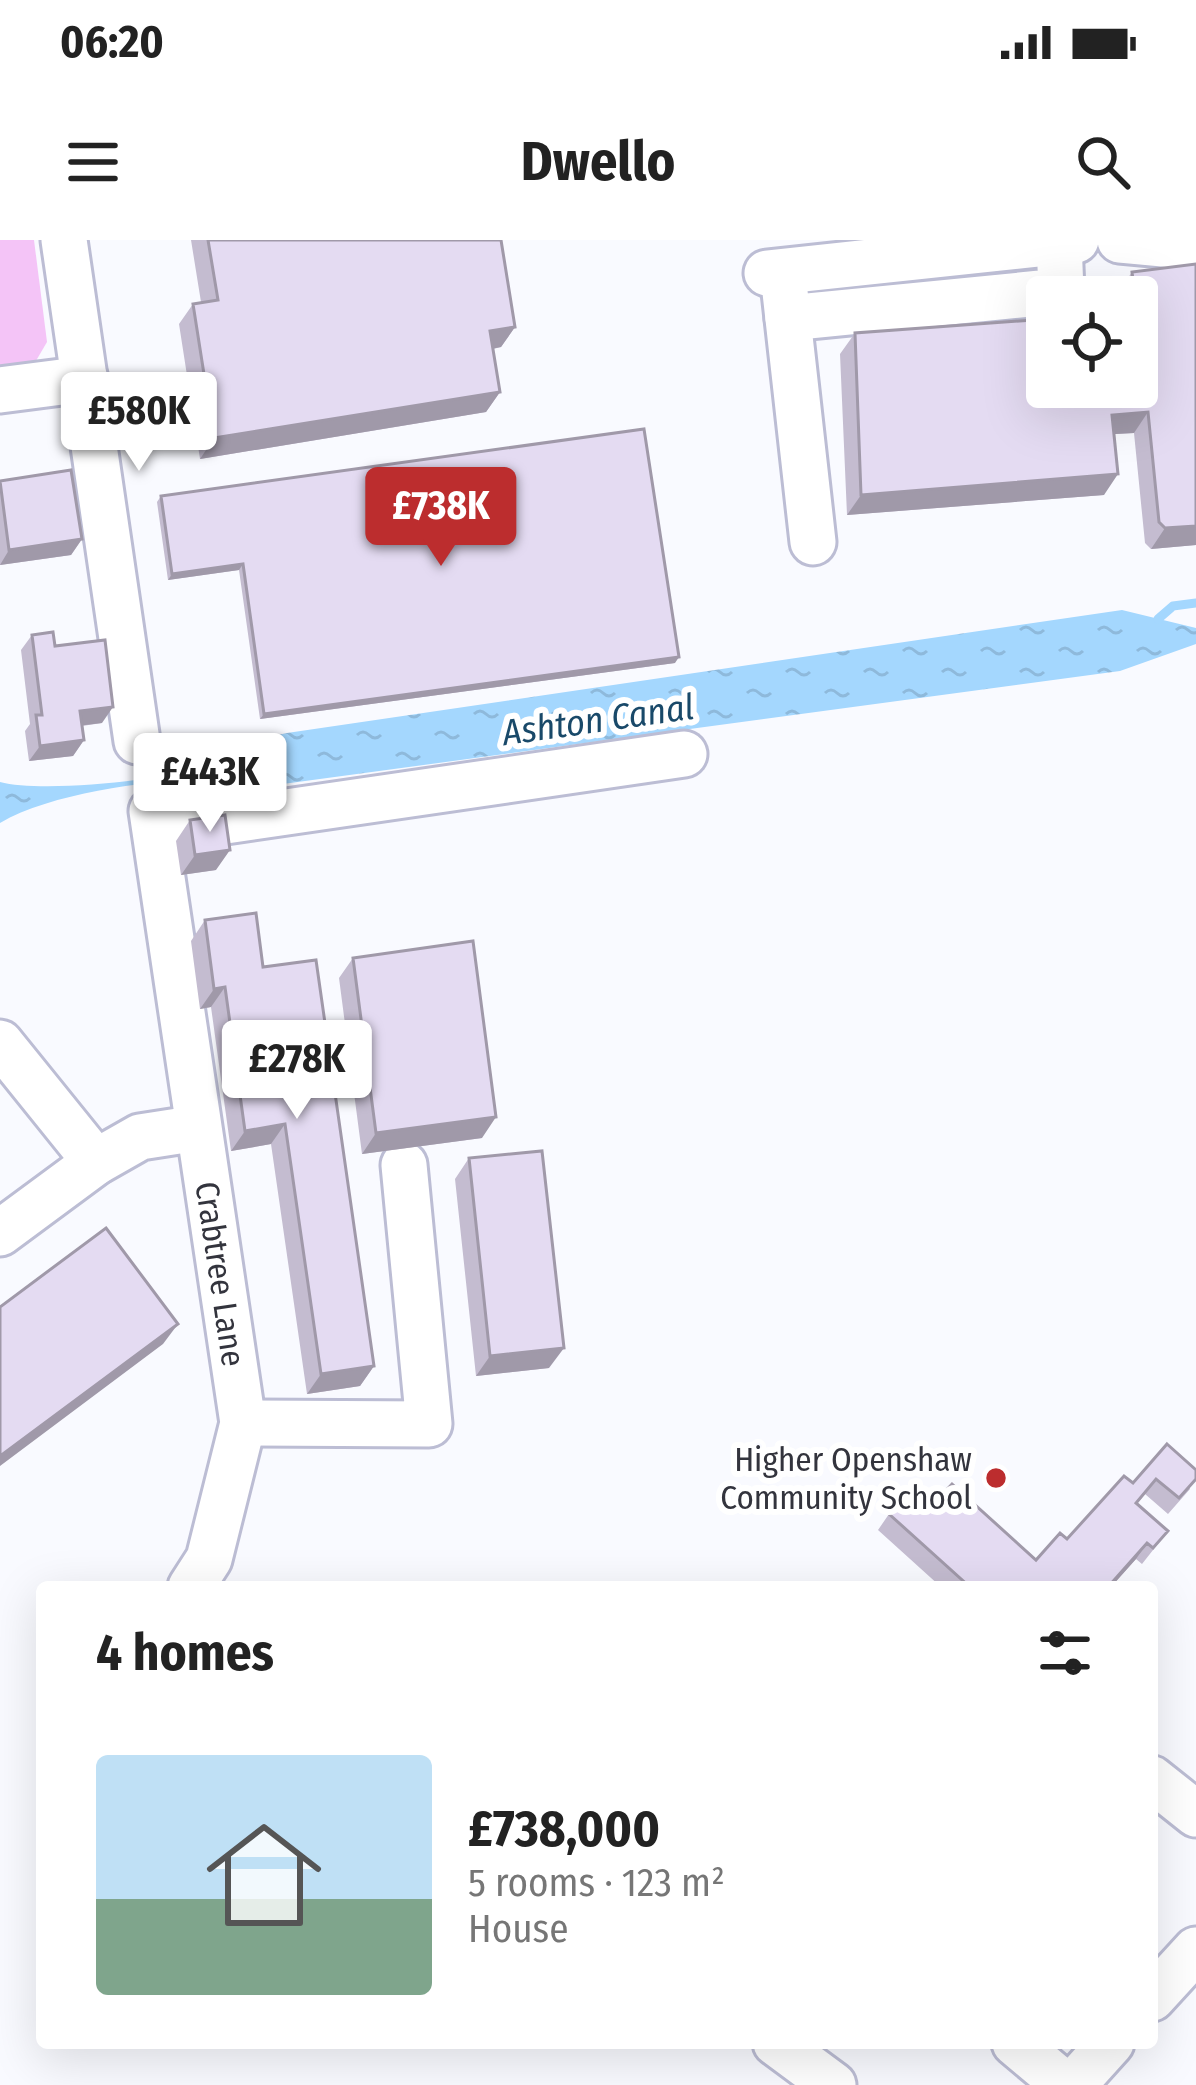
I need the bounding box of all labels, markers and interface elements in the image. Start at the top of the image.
text: 06:20 [60,15,164,69]
icon: menu [60,129,126,195]
icon: search [1070,129,1136,195]
text: Dwello [521,130,675,194]
map controls [1026,276,1158,408]
button: locate [1026,276,1158,408]
pin: £580K [55,372,223,474]
text: £580K [88,388,190,434]
pin: £738K [357,467,525,569]
text: £738K [392,483,490,529]
water label: Ashton Canal [498,685,697,755]
pin: £443K [126,733,294,835]
text: £443K [160,749,260,795]
pin: £278K [213,1020,381,1122]
text: £278K [249,1036,345,1082]
street label: Crabtree Lane [186,1179,253,1369]
place label: Higher Openshaw Community School [720,1440,972,1518]
marker: Higher Openshaw Community School [983,1465,1009,1491]
icon: filters [1032,1620,1098,1686]
text: 4 homes [96,1622,274,1684]
text: £738,000 [468,1798,660,1860]
icon: home [192,1803,336,1947]
text: 5 rooms · 123 m² [468,1860,725,1906]
text: House [468,1906,568,1952]

